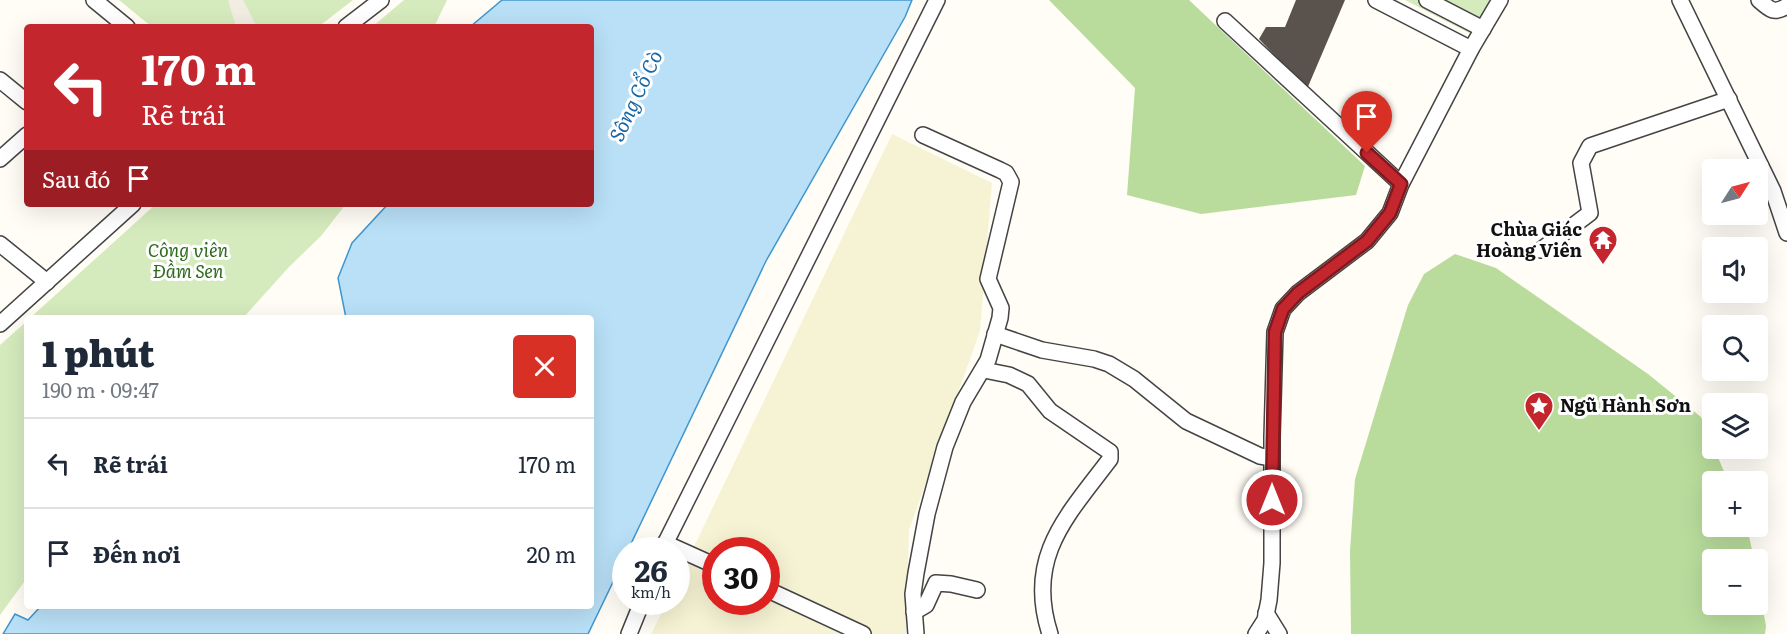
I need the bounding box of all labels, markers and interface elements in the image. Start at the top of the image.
text: 170 m [141,36,256,98]
water label: Sông Cổ Cò [600,45,668,146]
icon: left [42,48,120,126]
pin [1341,91,1392,153]
text: Rẽ trái [141,93,226,133]
icon: arrive [1350,100,1383,133]
north arrow [1702,159,1768,225]
map controls [1702,159,1768,615]
text: Sau đó [42,162,110,195]
icon: arrive [122,162,155,195]
place label: Chùa Giác Hoàng Viên [1476,215,1582,263]
temple icon: Chùa Giác Hoàng Viên [1587,224,1619,266]
park label: Công viên Đầm Sen [148,236,228,284]
button: sound [1702,237,1768,303]
button: search [1702,315,1768,381]
text: 1 phút [42,325,154,378]
button: close [513,335,576,398]
text: 190 m · 09:47 [42,374,159,404]
place icon: Ngũ Hành Sơn [1523,390,1555,432]
place label: Ngũ Hành Sơn [1560,391,1692,418]
button: layers [1702,393,1768,459]
icon: left [42,447,75,480]
text: Rẽ trái [93,447,168,480]
text: 170 m [518,447,576,480]
position arrow [1240,468,1304,532]
button: + [1702,471,1768,537]
icon: arrive [42,537,75,570]
text: Đến nơi [93,537,181,570]
text: 20 m [526,537,576,570]
speed limit sign: 30 [702,537,780,615]
text: 26 [634,547,668,591]
button: − [1702,549,1768,615]
text: km/h [631,580,671,603]

